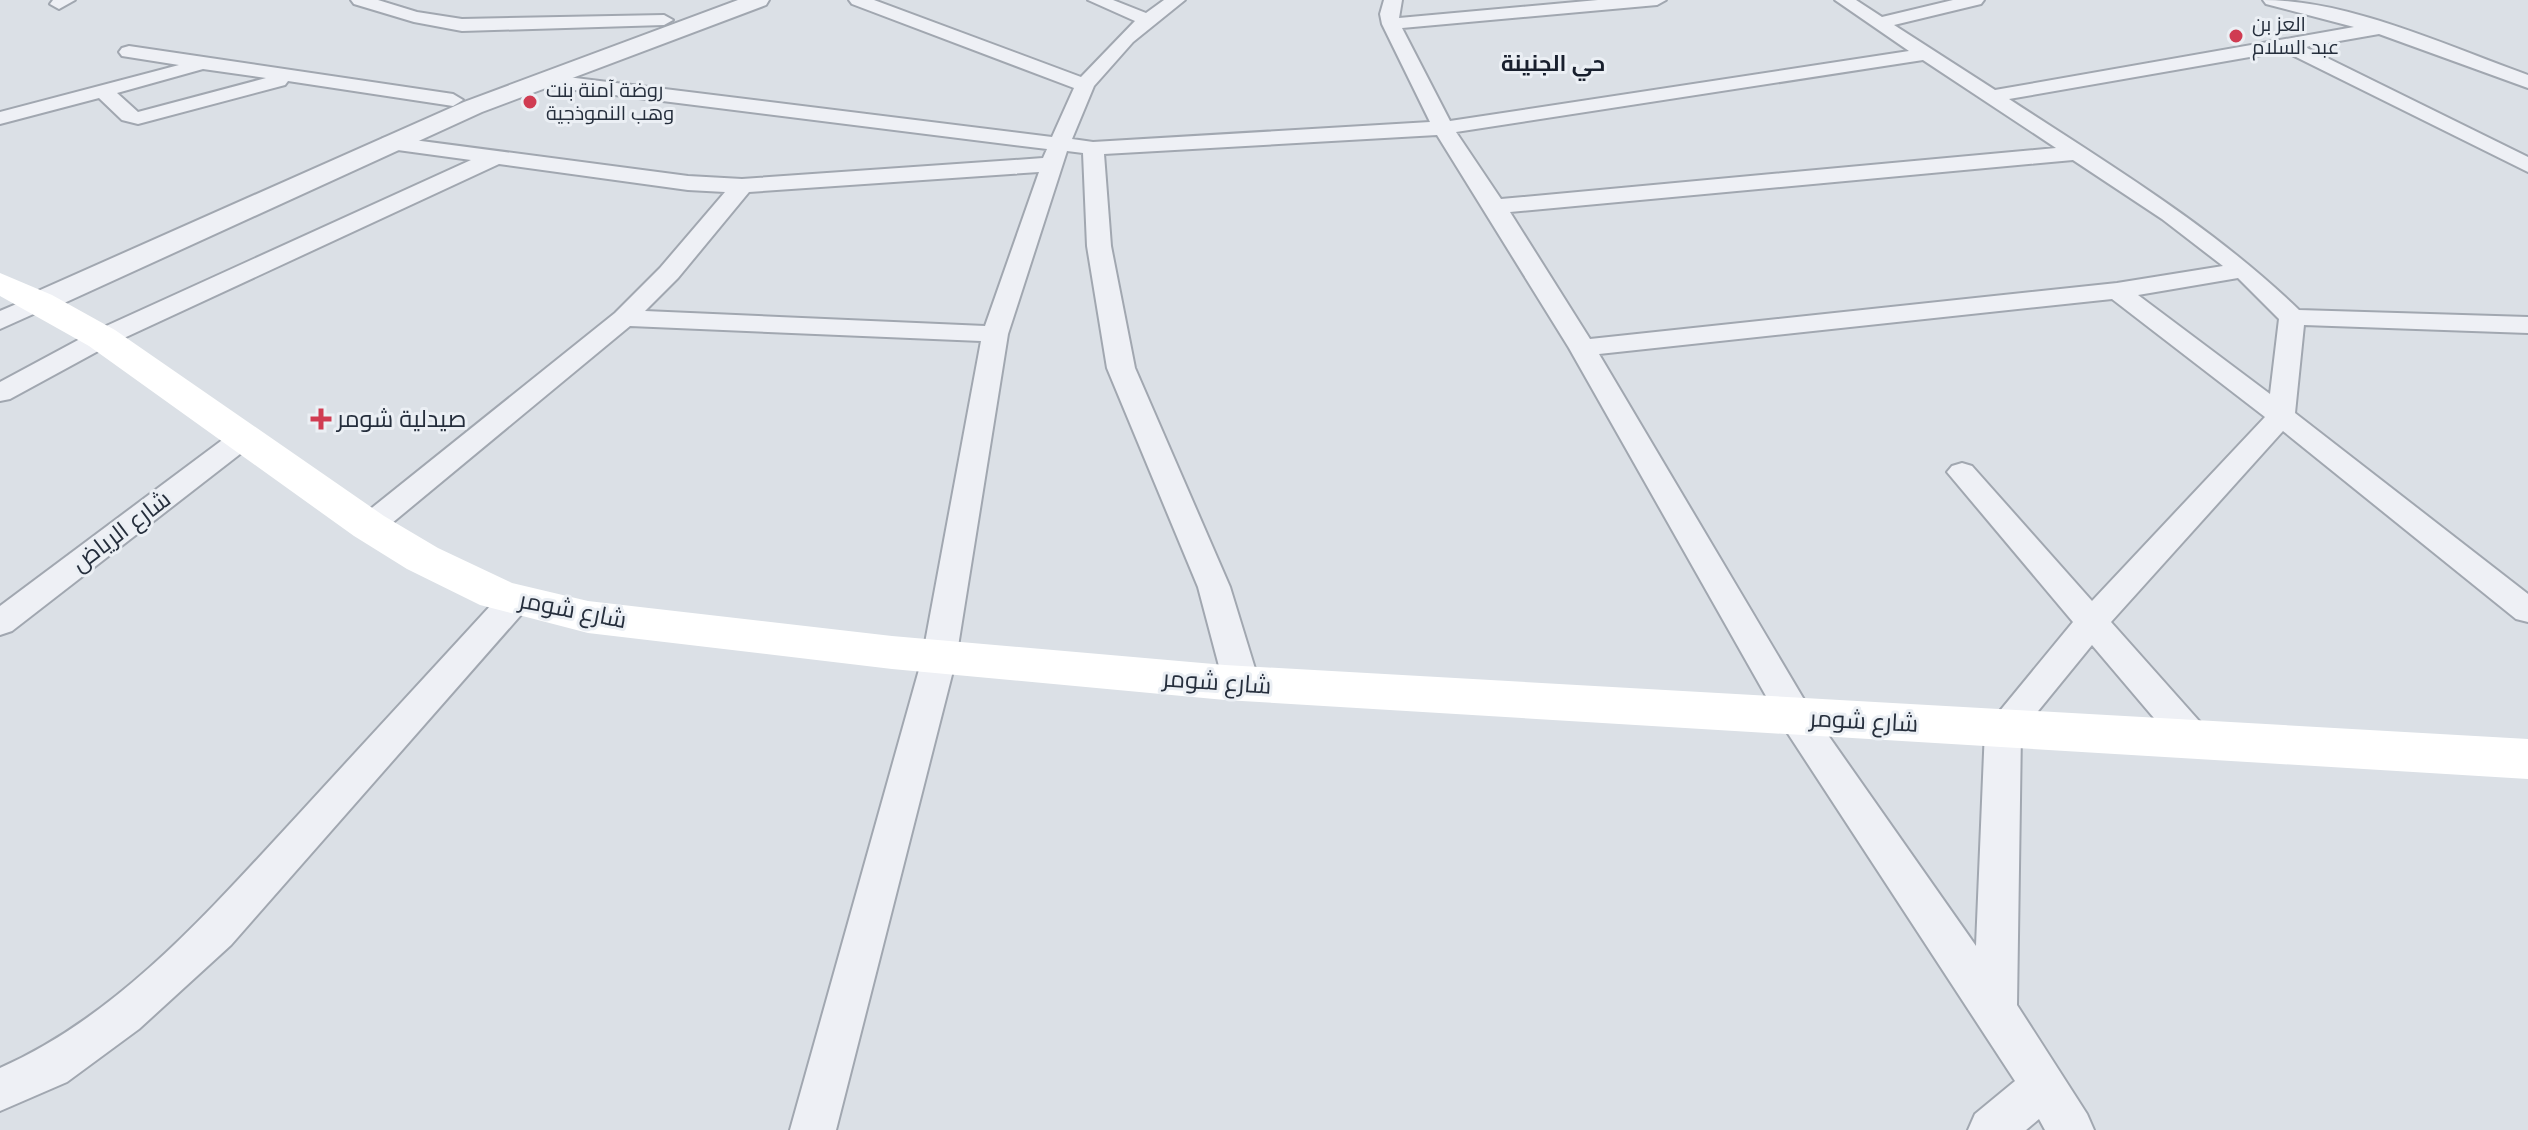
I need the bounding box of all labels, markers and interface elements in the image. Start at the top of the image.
place label: العز بن عبد السلام [2252,12,2339,61]
marker: العز بن عبد السلام [2227,27,2245,45]
district label: حي الجنينة [1501,51,1605,81]
place label: روضة آمنة بنت وهب النموذجية [546,78,674,125]
marker: روضة آمنة بنت وهب النموذجية [521,93,539,111]
place label: صيدلية شومر [335,405,466,433]
marker: صيدلية شومر [312,410,330,428]
street label: شارع الرياض [66,485,177,579]
street label: شارع شومر [515,585,629,636]
street label: شارع شومر [1160,664,1272,702]
street label: شارع شومر [1807,704,1919,740]

